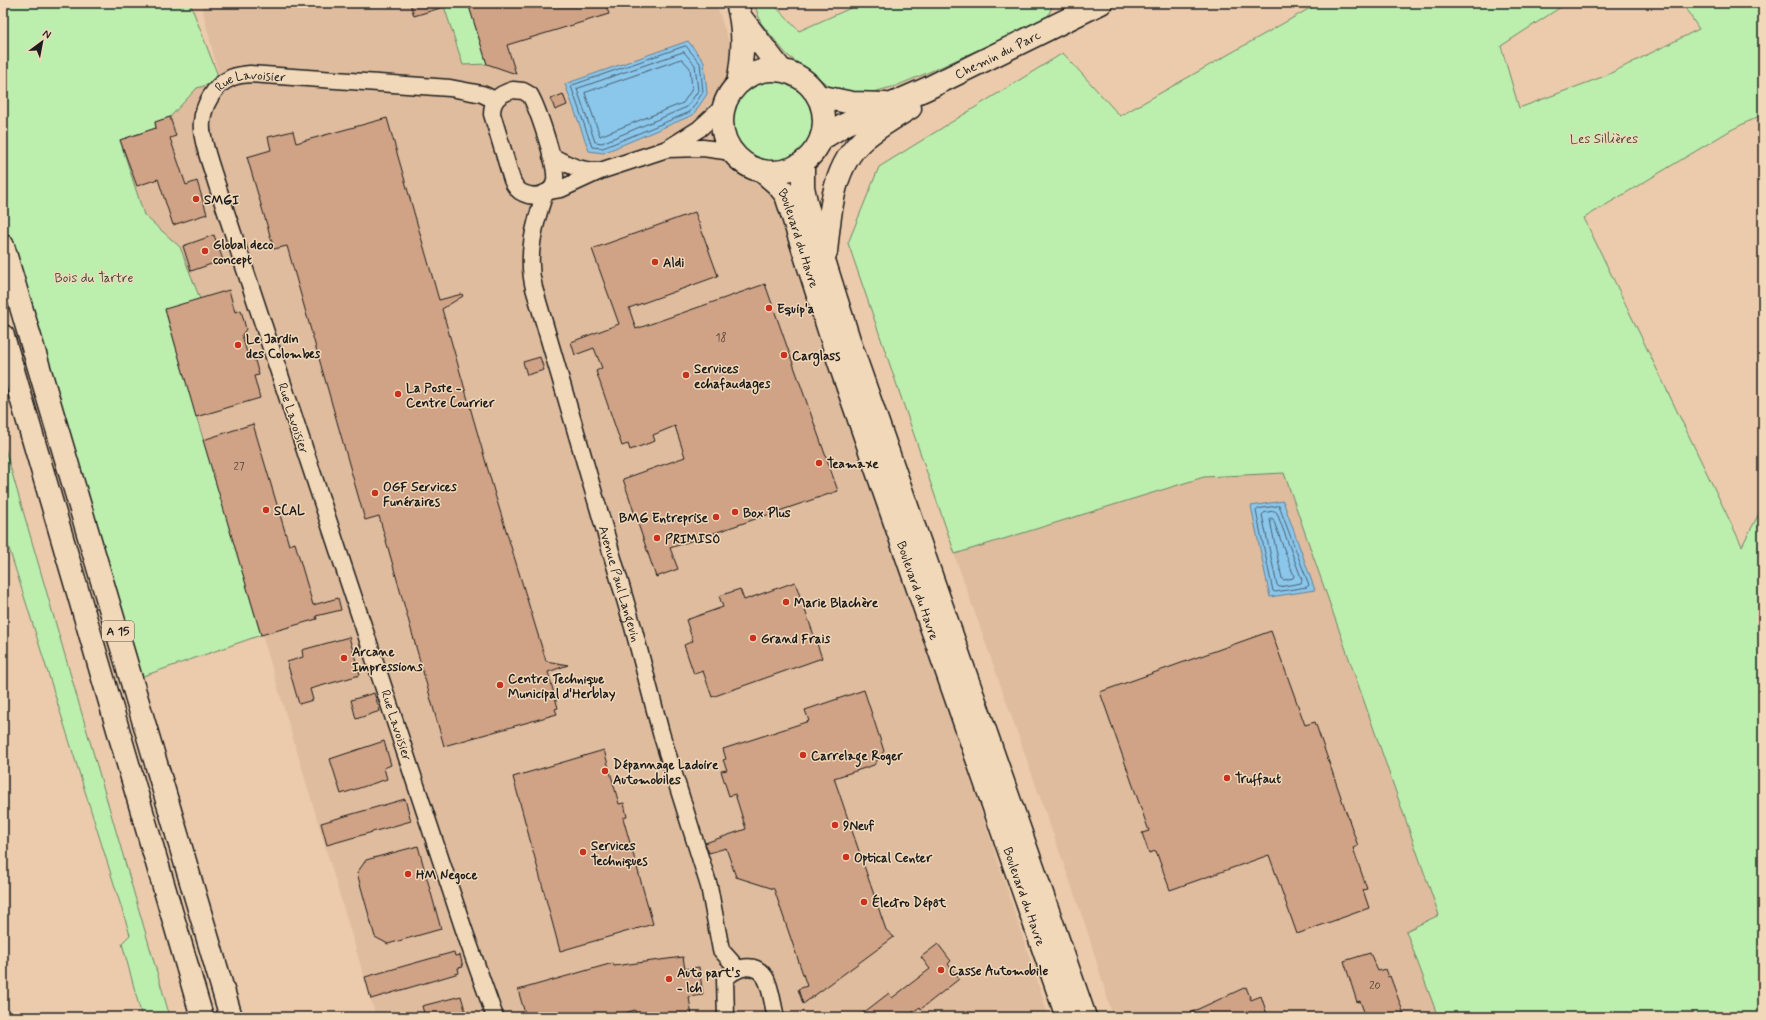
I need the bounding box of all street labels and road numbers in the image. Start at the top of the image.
street label: Chemin du Parc [952,27,1044,84]
street label: Rue Lavoisier [211,67,287,96]
street label: Boulevard du Havre [774,185,822,290]
street label: Rue Lavoisier [273,381,312,457]
street label: Avenue Paul Langevin [594,524,644,644]
street label: Boulevard du Havre [892,539,942,643]
road number: A 15 [102,621,134,641]
street label: Rue Lavoisier [376,688,415,764]
street label: Boulevard du Havre [998,845,1049,949]

